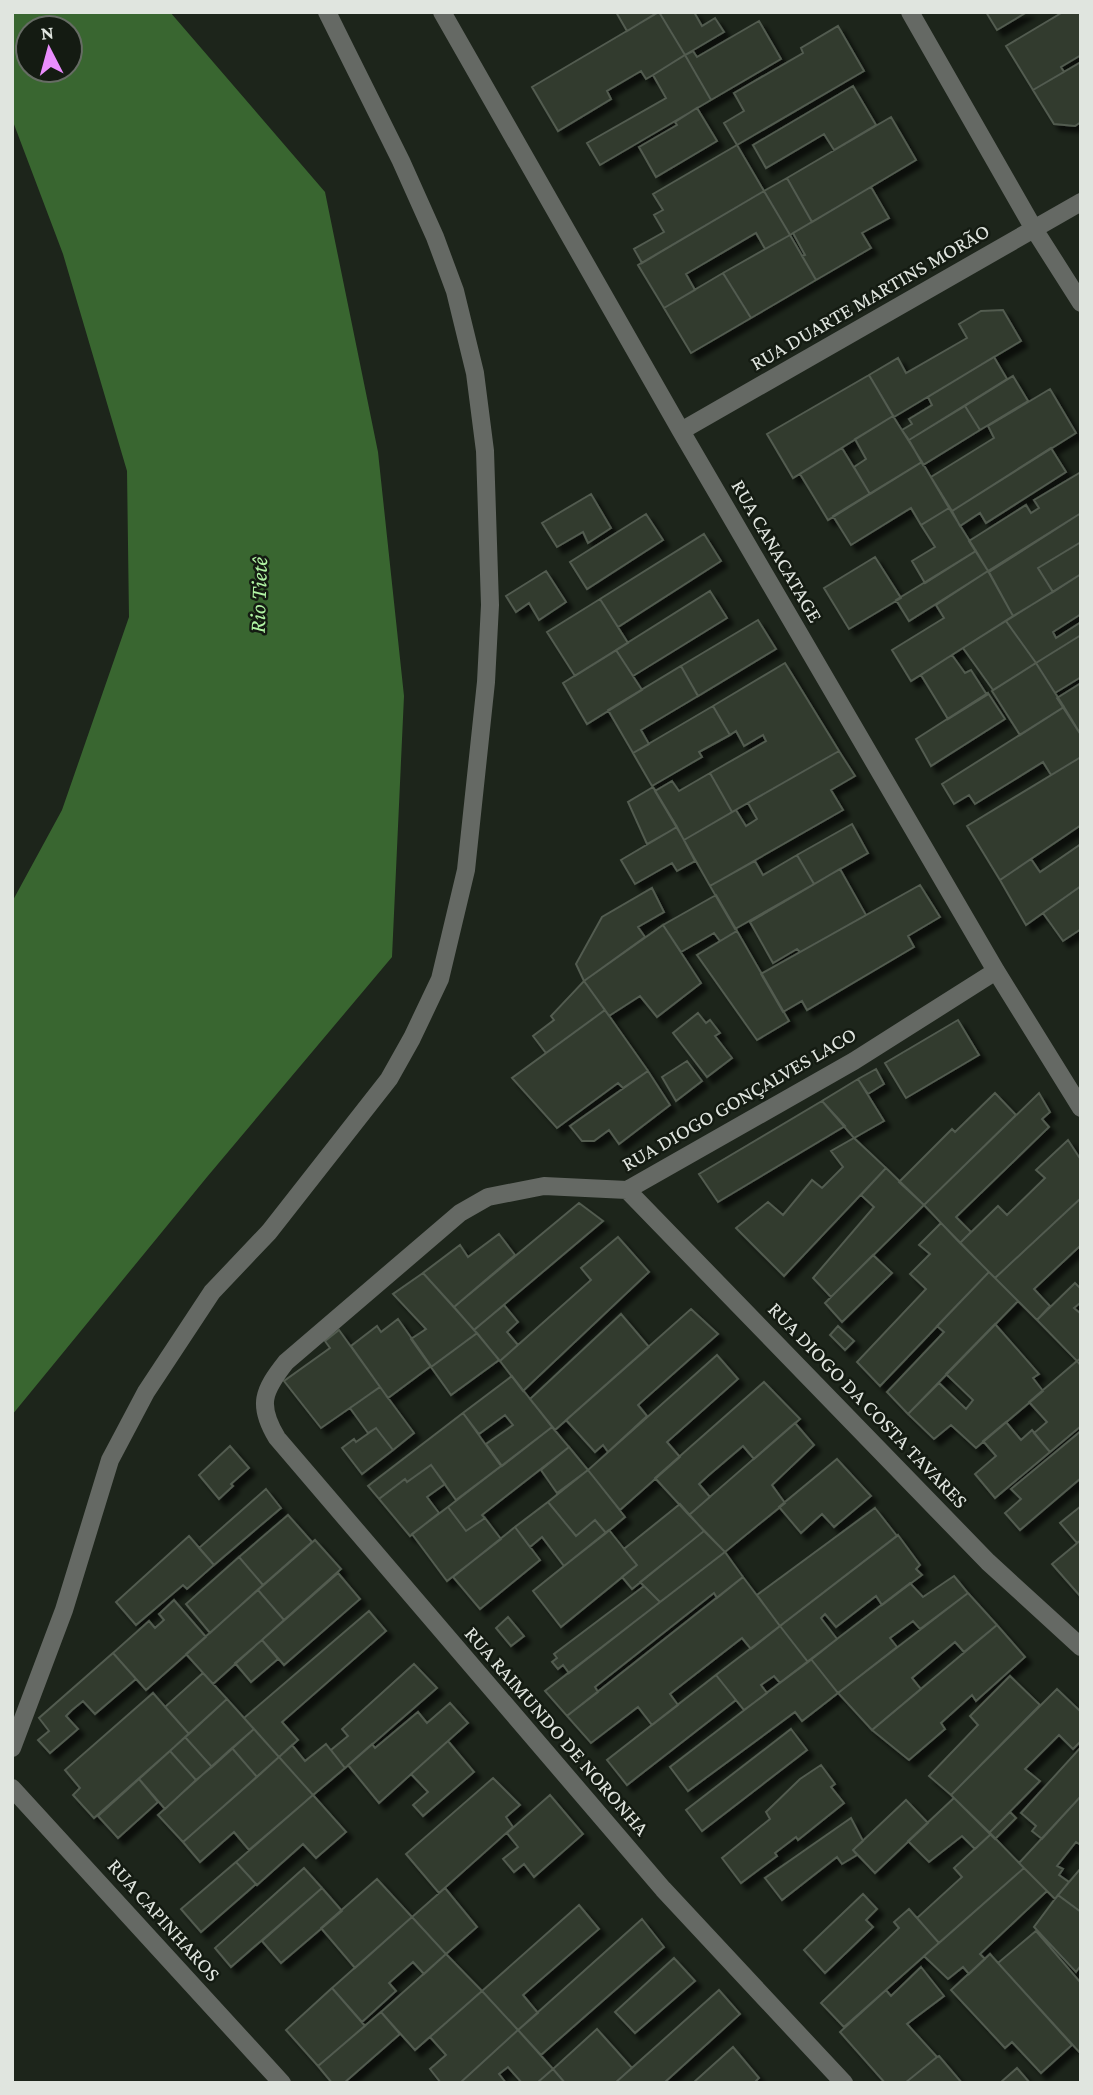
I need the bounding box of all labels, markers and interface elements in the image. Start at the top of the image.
north arrow [14,14,84,84]
text: N [40,21,55,44]
street label: RUA DUARTE MARTINS MORÃO [746,219,994,375]
street label: RUA CANACATAGE [726,475,828,627]
water label: Rio Tietê [244,556,272,633]
street label: RUA DIOGO GONÇALVES LACO [617,1022,861,1176]
street label: RUA DIOGO DA COSTA TAVARES [763,1297,973,1513]
street label: RUA RAIMUNDO DE NORONHA [460,1622,654,1840]
street label: RUA CAPINHAROS [103,1854,225,1986]

